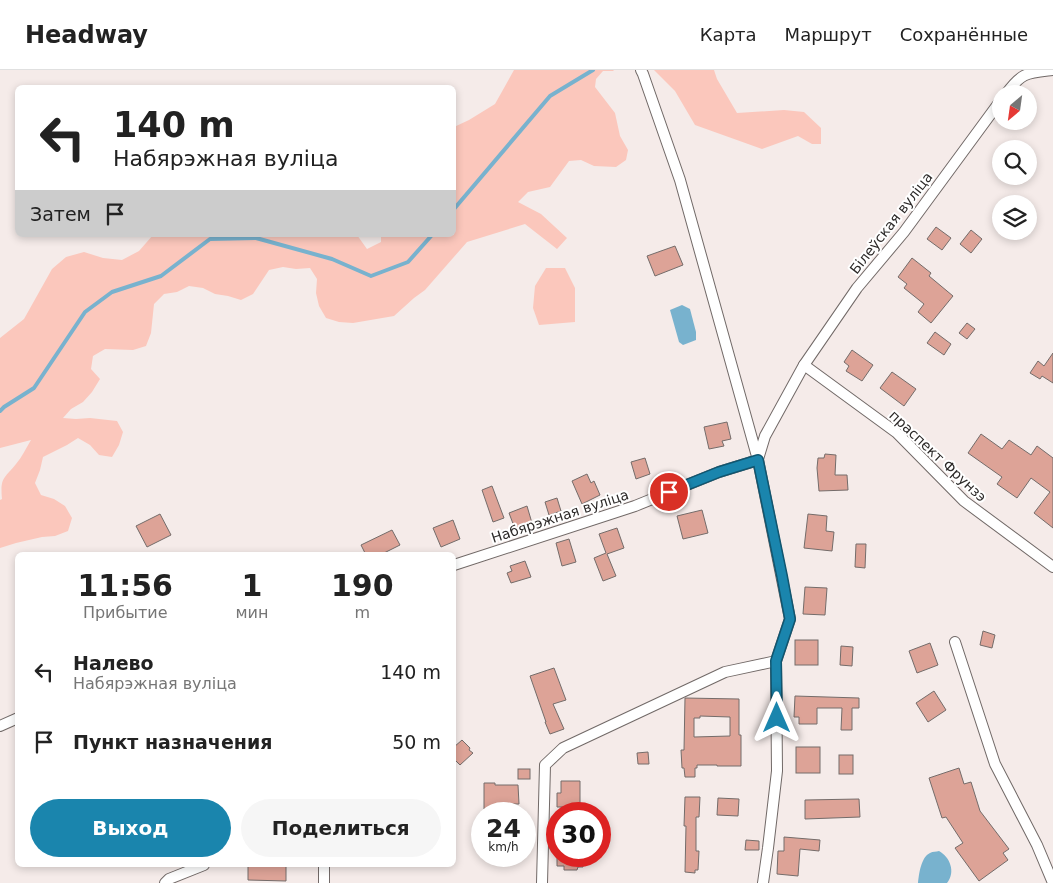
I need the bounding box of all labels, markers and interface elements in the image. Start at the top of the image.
text: Headway [25,21,148,49]
text: Карта [700,24,757,45]
text: Маршрут [785,24,872,45]
text: Сохранённые [900,24,1028,45]
north arrow [992,85,1038,130]
map controls [992,85,1037,240]
icon: left [30,105,95,170]
text: 140 m [113,105,235,145]
button: search [992,140,1037,185]
text: Набярэжная вуліца [113,146,338,171]
street label: Білеўская вуліца [846,169,936,277]
button: layers [992,195,1037,240]
icon: arrive [101,200,129,228]
text: Затем [30,203,91,225]
street label: праспект Фрунзэ [886,407,990,505]
pin [648,471,690,513]
icon: arrive [655,478,683,506]
street label: Набярэжная вуліца [489,486,631,546]
text: 11:56 [77,568,173,603]
text: 1 [242,568,262,603]
text: 190 [331,568,394,603]
text: Прибытие [83,603,168,622]
text: мин [235,603,268,622]
text: m [354,603,370,622]
text: Налево [73,652,154,674]
icon: left [30,658,58,686]
text: 140 m [380,661,441,683]
text: Набярэжная вуліца [73,674,237,693]
position arrow [750,691,802,743]
icon: arrive [30,728,58,756]
text: Пункт назначения [73,731,272,753]
text: 50 m [392,731,441,753]
button: Выход [30,799,231,857]
button: Поделиться [241,799,441,857]
speed limit sign: 30 [546,802,611,867]
text: 24 [486,814,521,843]
text: km/h [488,840,519,854]

